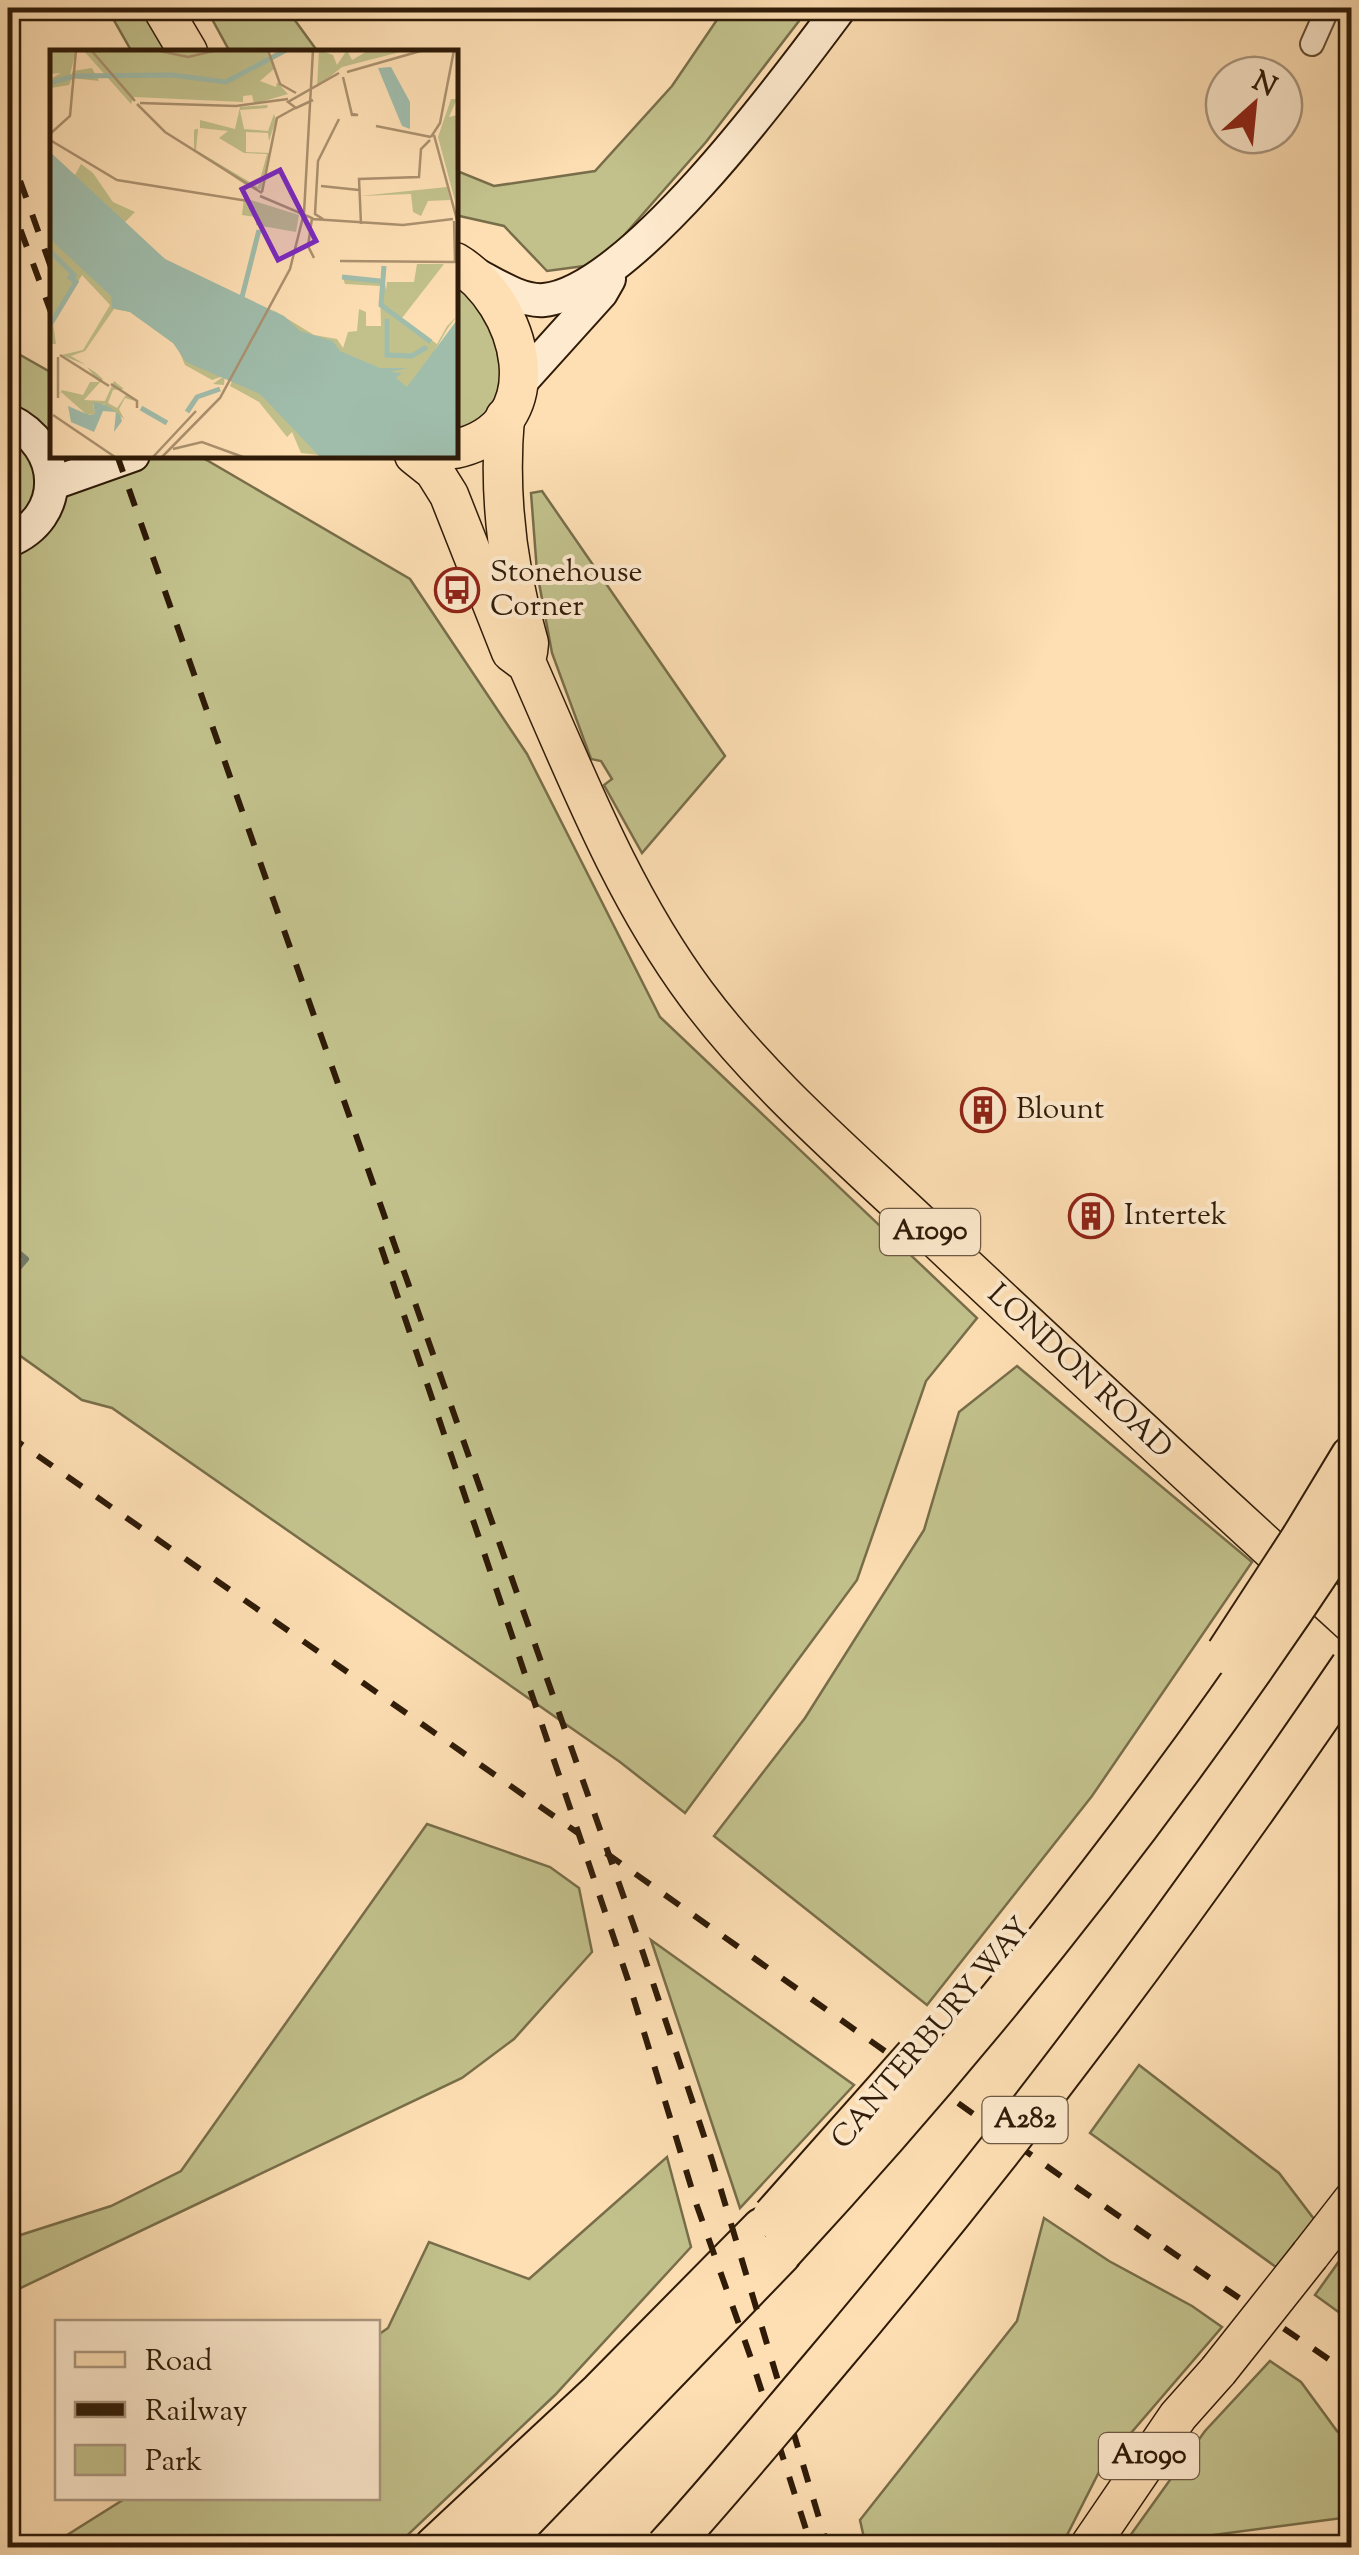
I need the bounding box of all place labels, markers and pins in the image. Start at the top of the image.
place label: Stonehouse Corner [490,552,643,629]
bus stop icon: Stonehouse Corner [434,567,480,613]
building icon: Blount [960,1087,1006,1133]
place label: Blount [1016,1089,1104,1132]
building icon: Intertek [1068,1193,1114,1239]
place label: Intertek [1124,1195,1227,1238]

